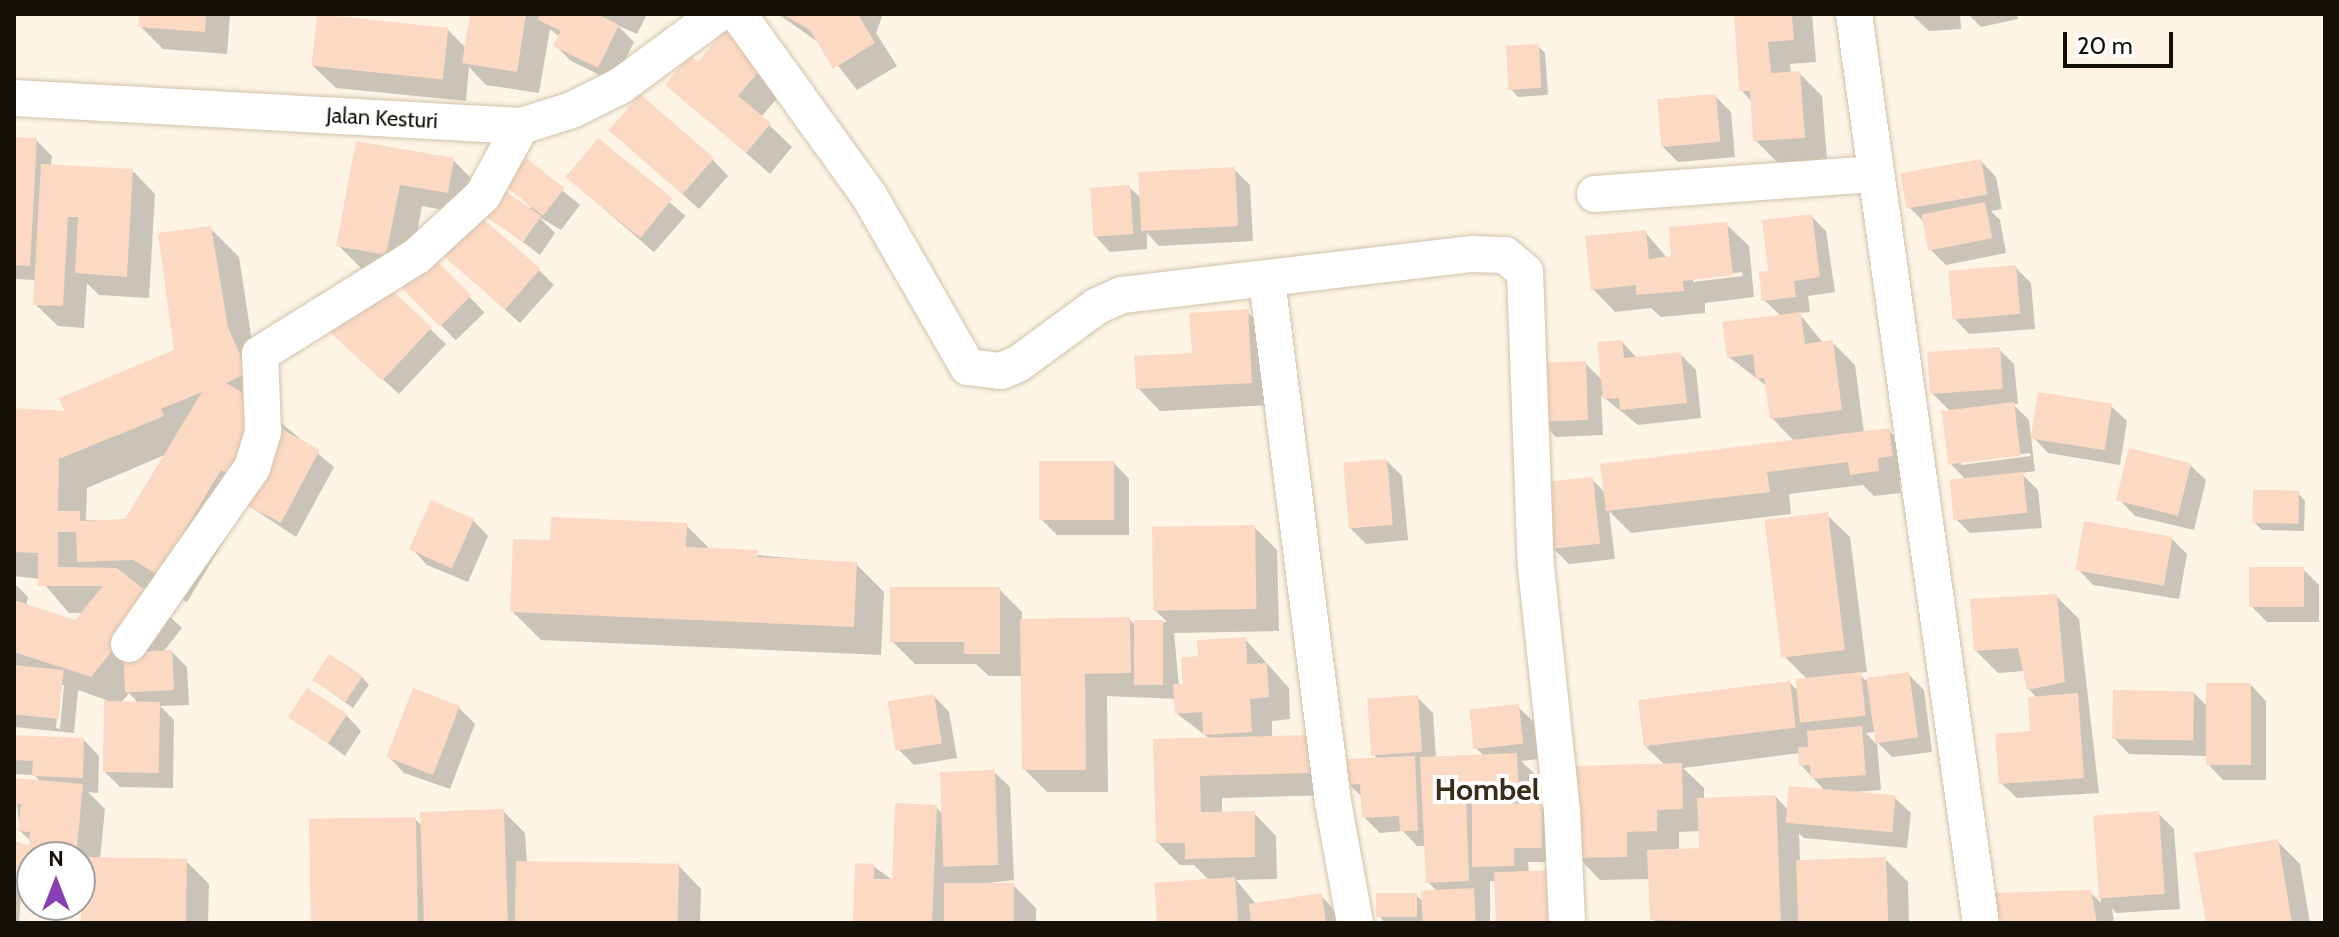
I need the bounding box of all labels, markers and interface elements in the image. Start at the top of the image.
scale bar [2067,16,2177,66]
text: 20 m [2077,31,2133,60]
street label: Jalan Kesturi [326,102,438,134]
district label: Hombel [1434,772,1540,808]
north arrow [16,841,96,921]
text: N [48,845,64,872]

